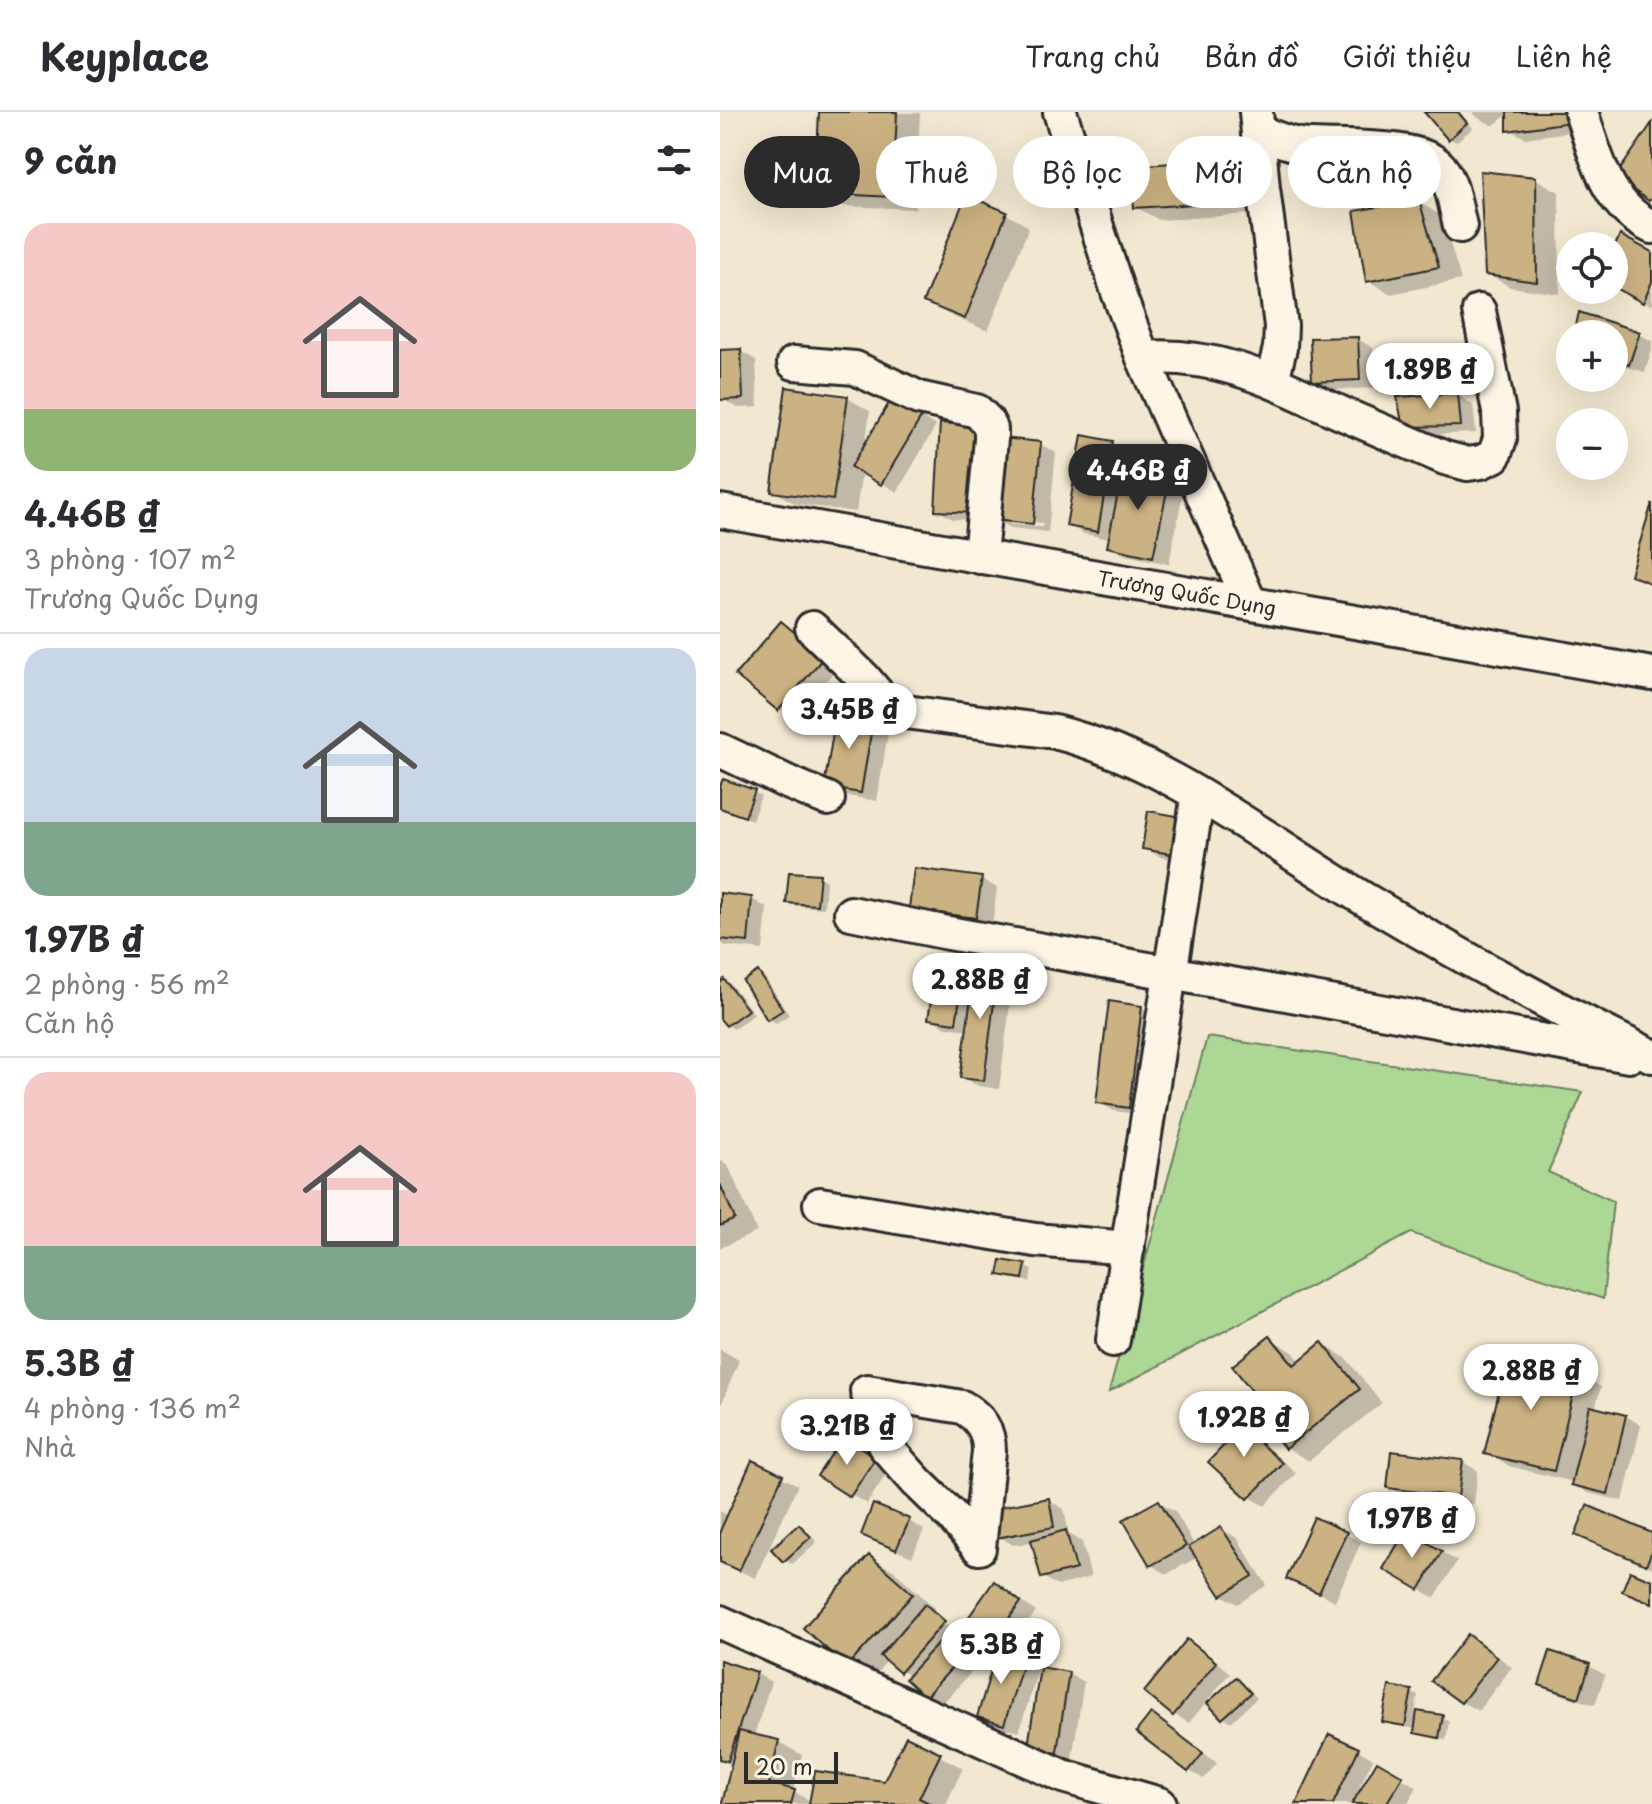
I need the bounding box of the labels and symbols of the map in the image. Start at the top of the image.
pin: 1.89B ₫ [1356,343,1504,411]
pin: 4.46B ₫ [1064,444,1212,512]
street label: Trương Quốc Dụng [1095,562,1279,623]
pin: 3.45B ₫ [775,683,923,751]
pin: 2.88B ₫ [906,953,1054,1021]
pin: 2.88B ₫ [1457,1344,1605,1412]
pin: 1.92B ₫ [1170,1391,1318,1459]
pin: 3.21B ₫ [773,1399,921,1467]
pin: 1.97B ₫ [1338,1492,1486,1560]
pin: 5.3B ₫ [936,1618,1066,1686]
scale bar [744,1748,838,1784]

